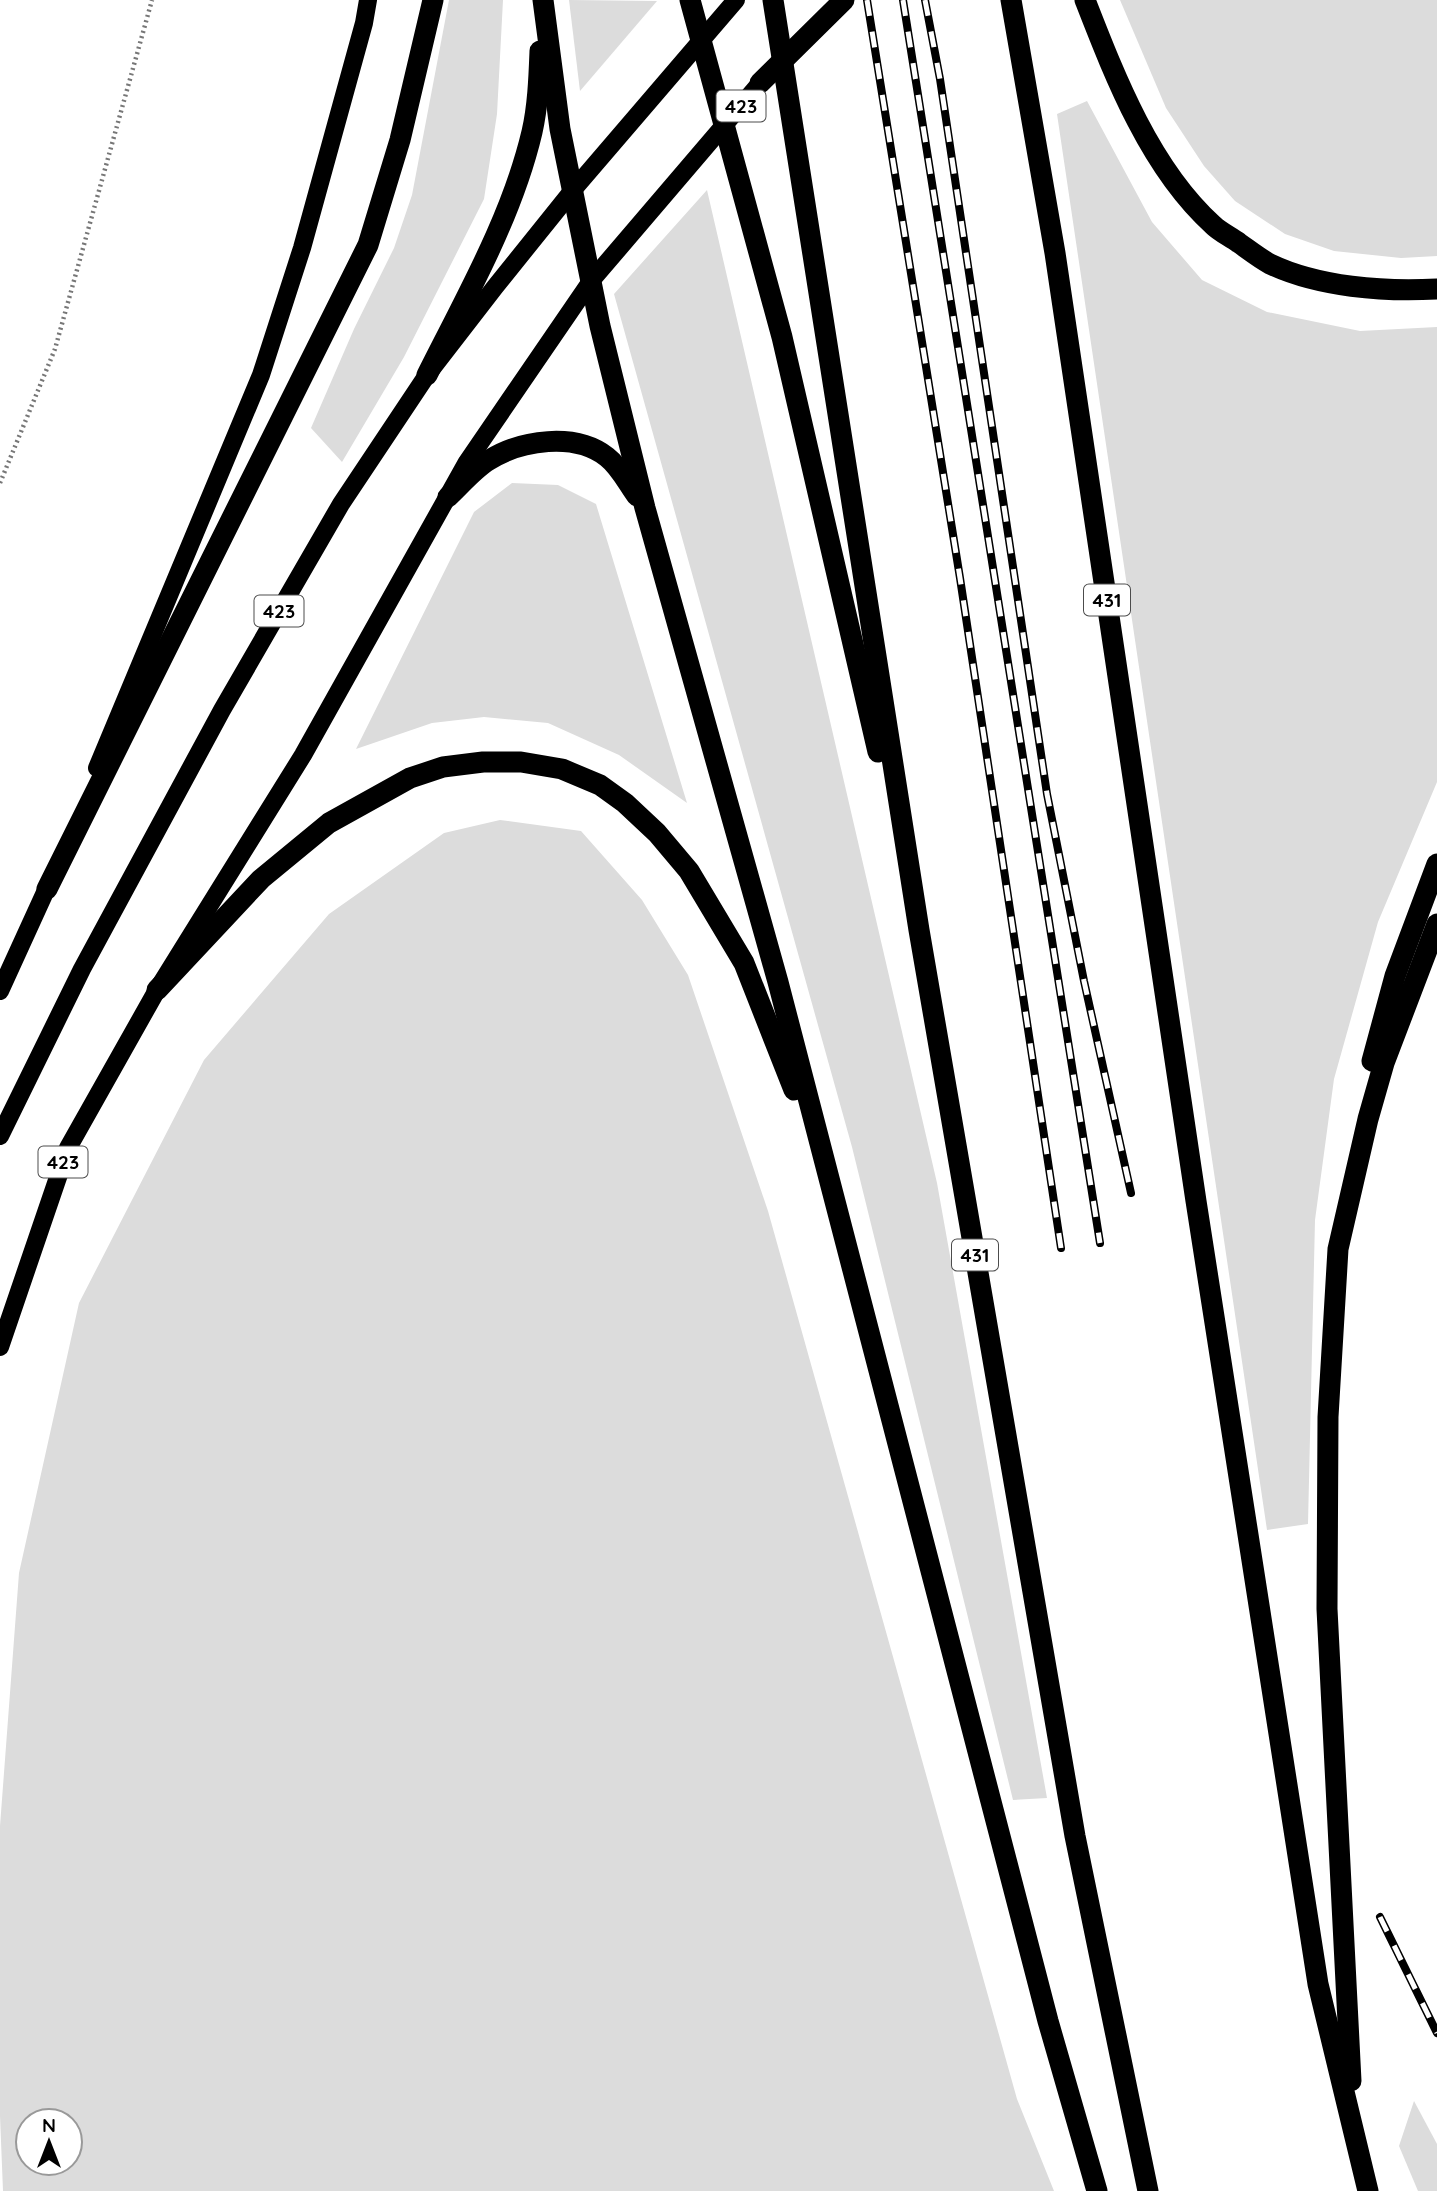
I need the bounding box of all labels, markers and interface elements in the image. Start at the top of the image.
road number: 423 [716,90,766,122]
road number: 431 [1084,584,1130,615]
road number: 423 [254,596,304,626]
road number: 423 [38,1146,88,1178]
road number: 431 [952,1240,998,1270]
north arrow [14,2107,84,2177]
text: N [42,2113,56,2137]

